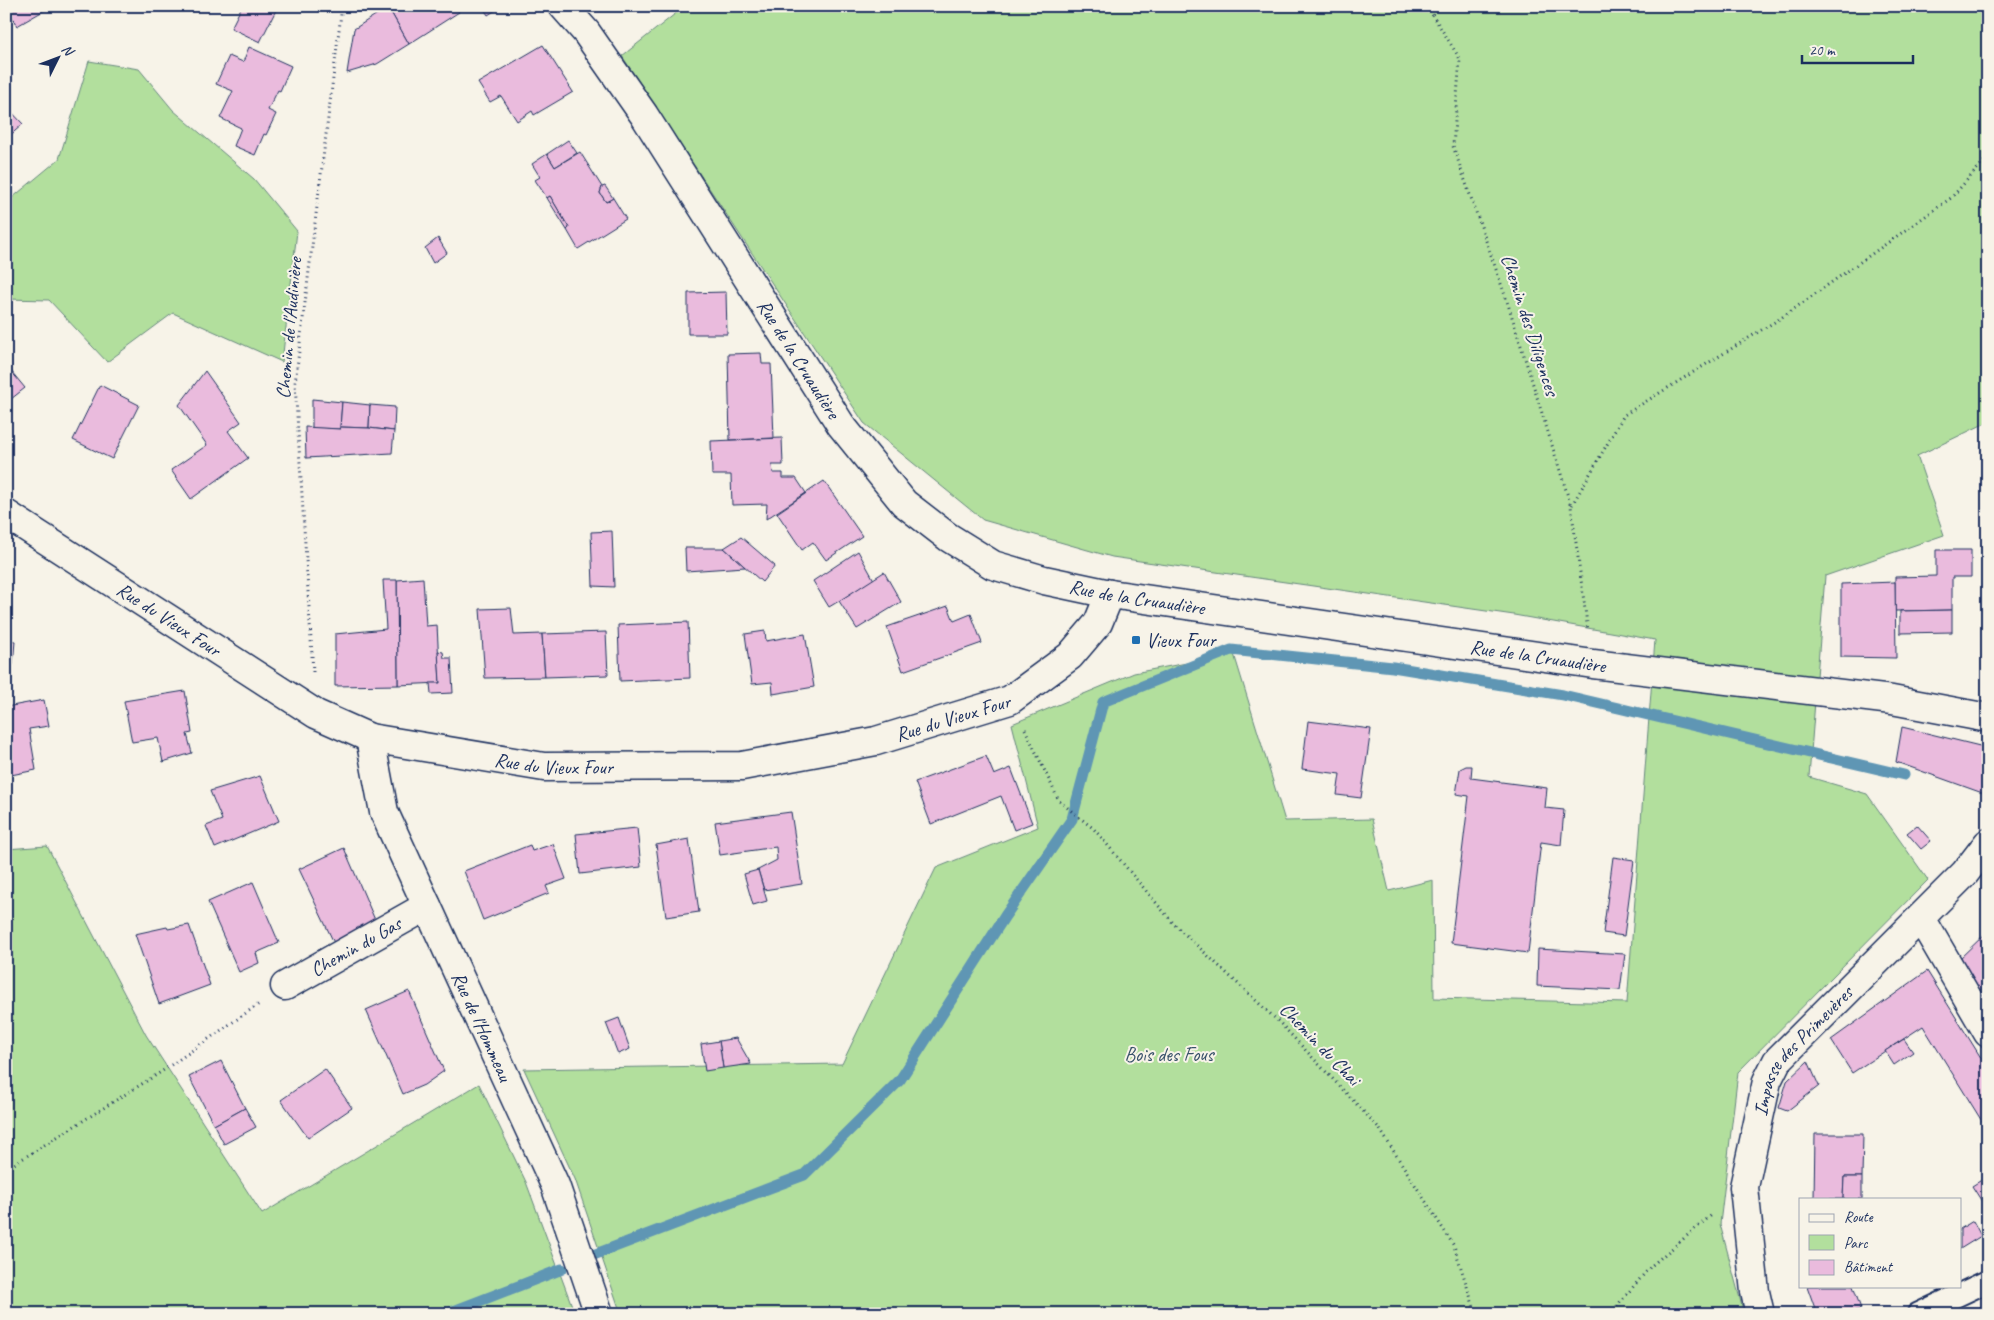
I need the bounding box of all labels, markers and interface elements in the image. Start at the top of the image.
north arrow [32,32,82,82]
scale bar [1802,32,1913,64]
text: N [58,41,78,60]
text: 20 m [1809,41,1836,60]
street label: Chemin des Diligences [1495,251,1565,401]
street label: Chemin de l'Audinière [270,255,308,400]
street label: Rue de la Cruaudière [752,295,847,425]
street label: Rue de la Cruaudière [1067,573,1208,620]
street label: Rue du Vieux Four [112,576,227,663]
place label: Vieux Four [1146,628,1218,653]
marker: Vieux Four [1130,634,1142,646]
street label: Rue de la Cruaudière [1468,634,1608,678]
street label: Rue du Vieux Four [892,688,1015,747]
street label: Rue du Vieux Four [493,746,615,780]
street label: Chemin du Gas [306,910,407,982]
street label: Rue de l'Hommeau [446,968,519,1086]
street label: Impasse des Primevères [1747,979,1859,1118]
street label: Chemin du Chai [1274,997,1367,1092]
park label: Bois des Fous [1125,1042,1216,1067]
legend [1799,1198,1962,1288]
text: Route [1844,1208,1874,1227]
text: Parc [1844,1234,1868,1253]
text: Bâtiment [1844,1258,1894,1277]

